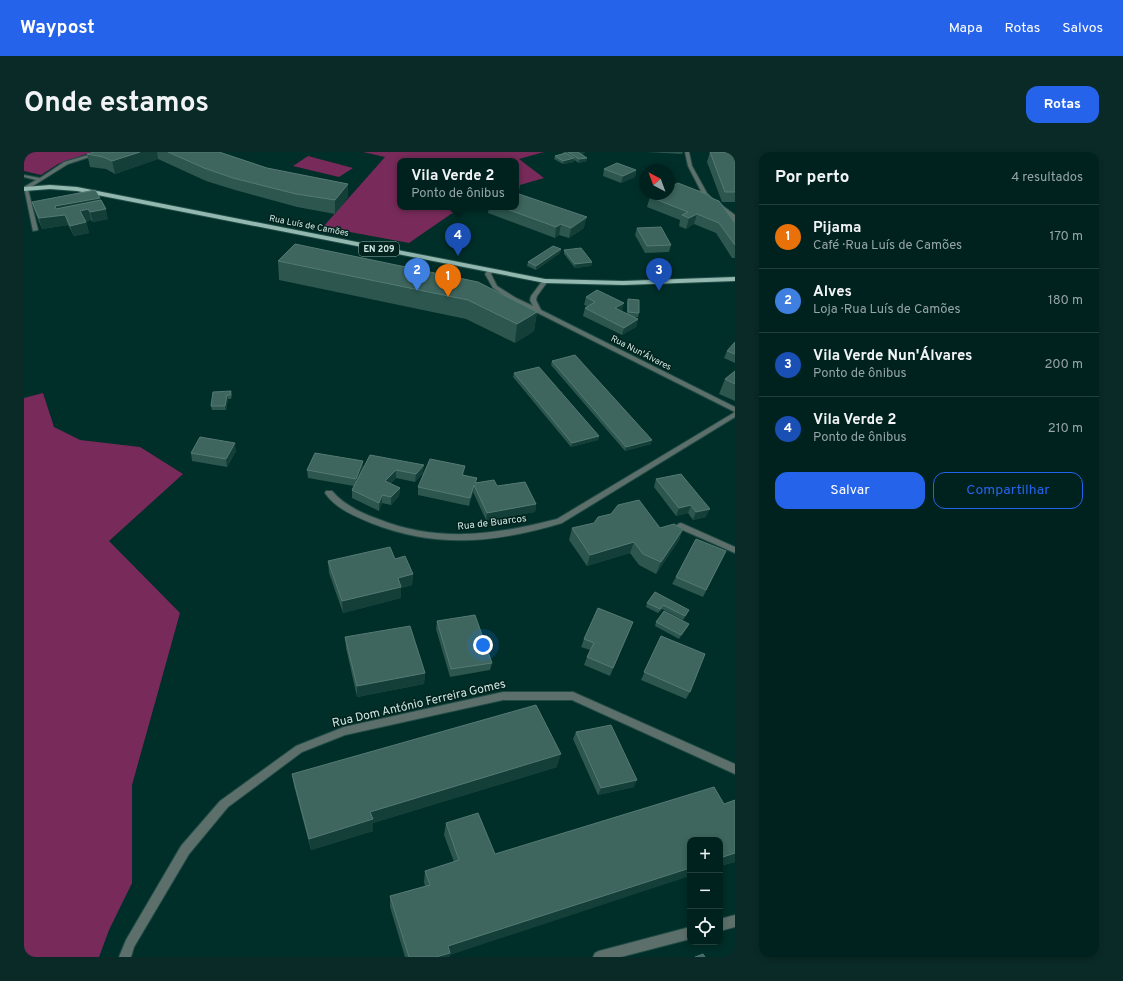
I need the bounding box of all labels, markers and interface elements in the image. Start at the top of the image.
text: Waypost [20,16,95,40]
text: Mapa [949,20,983,37]
text: Rotas [1005,20,1040,37]
text: Salvos [1062,20,1103,37]
text: Onde estamos [24,86,209,122]
button: Rotas [1026,86,1099,123]
popup [397,158,519,210]
north arrow [639,164,675,200]
text: Vila Verde 2 [411,167,495,186]
text: Por perto [775,167,849,189]
text: 4 resultados [1011,170,1083,186]
text: Ponto de ônibus [411,186,505,202]
street label: Rua Luís de Camões [268,213,350,239]
text: Pijama [813,219,861,238]
pin: 4 [445,223,471,256]
text: 1 [785,229,791,245]
text: 170 m [1049,229,1083,245]
text: Café · Rua Luís de Camões [813,238,962,254]
road number: EN 209 [359,242,399,256]
pin: 2 [404,258,430,291]
pin: 3 [646,258,672,291]
pin: 1 [435,264,461,297]
text: Alves [813,283,852,302]
text: 2 [784,293,792,309]
text: 180 m [1048,293,1083,309]
text: Loja · Rua Luís de Camões [813,302,961,318]
street label: Rua Nun'Álvares [609,332,674,373]
text: Vila Verde Nun'Álvares [813,347,972,366]
text: 3 [784,357,792,373]
text: 200 m [1044,357,1083,373]
text: Ponto de ônibus [813,366,907,382]
text: Vila Verde 2 [813,411,896,430]
text: 4 [784,421,792,437]
text: 210 m [1048,421,1083,437]
text: Ponto de ônibus [813,430,907,446]
button: Salvar [775,472,925,509]
button: Compartilhar [933,472,1083,509]
street label: Rua de Buarcos [457,512,528,534]
your location [473,635,493,655]
street label: Rua Dom António Ferreira Gomes [331,676,507,732]
map controls [687,837,723,945]
button: + [687,837,723,873]
button: − [687,873,723,909]
button: locate [687,909,723,945]

